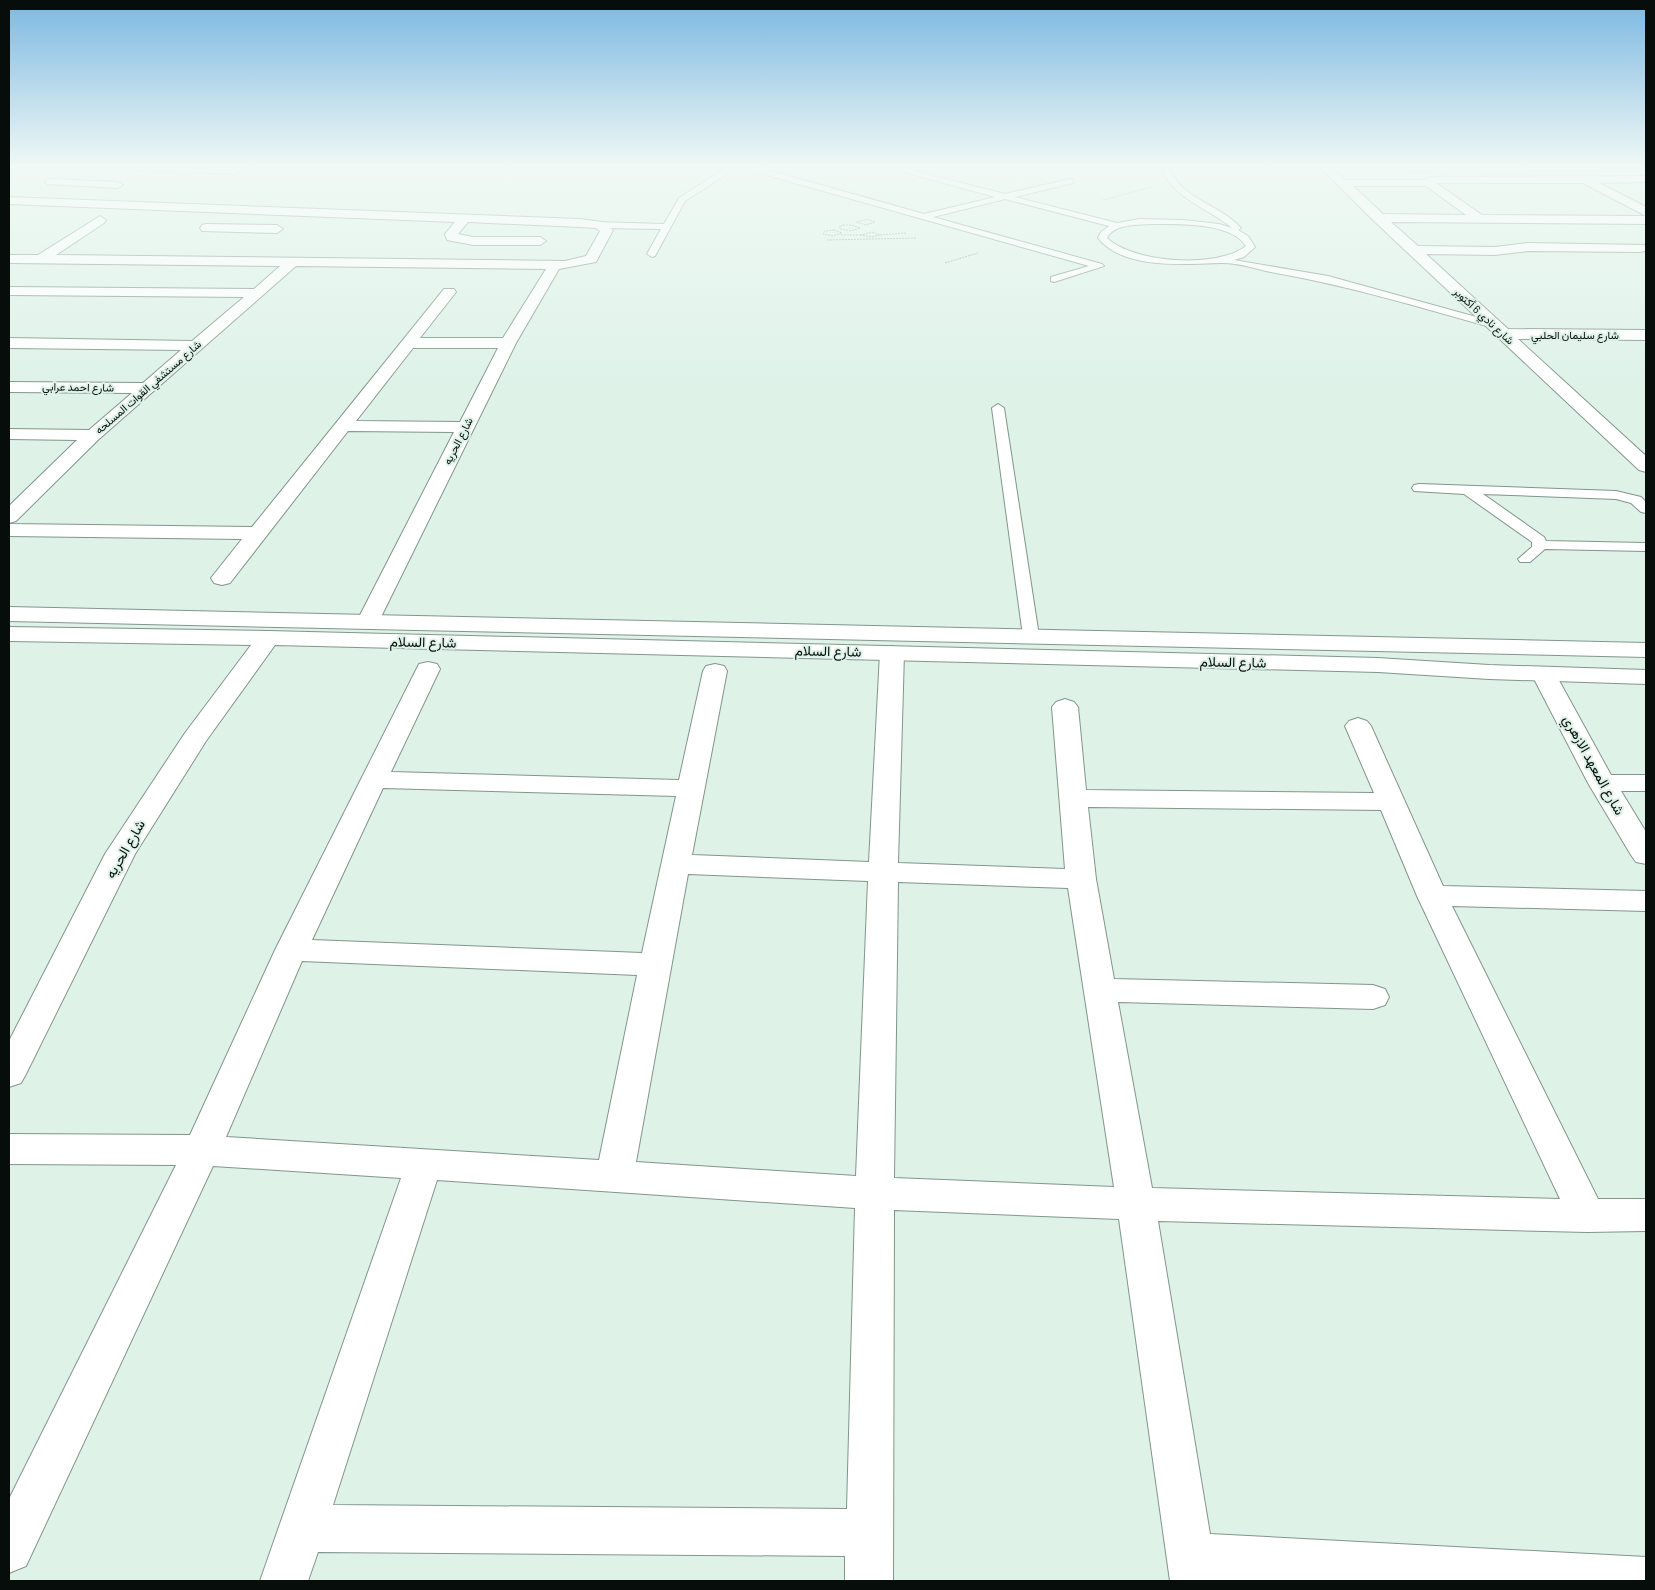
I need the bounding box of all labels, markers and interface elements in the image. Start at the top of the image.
street label: شارع نادي 6 أكتوبر [1448,284,1517,350]
street label: شارع سليمان الحلبي [1531,328,1619,345]
street label: شارع مستشفي القوات المسلحه [92,337,206,439]
street label: شارع احمد عرابي [42,379,114,398]
street label: شارع الحريه [440,415,477,467]
street label: شارع السلام [389,632,457,654]
street label: شارع السلام [794,641,862,663]
street label: شارع السلام [1199,652,1267,674]
street label: شارع المعهد الازهري [1556,712,1629,820]
street label: شارع الحريه [101,816,151,883]

